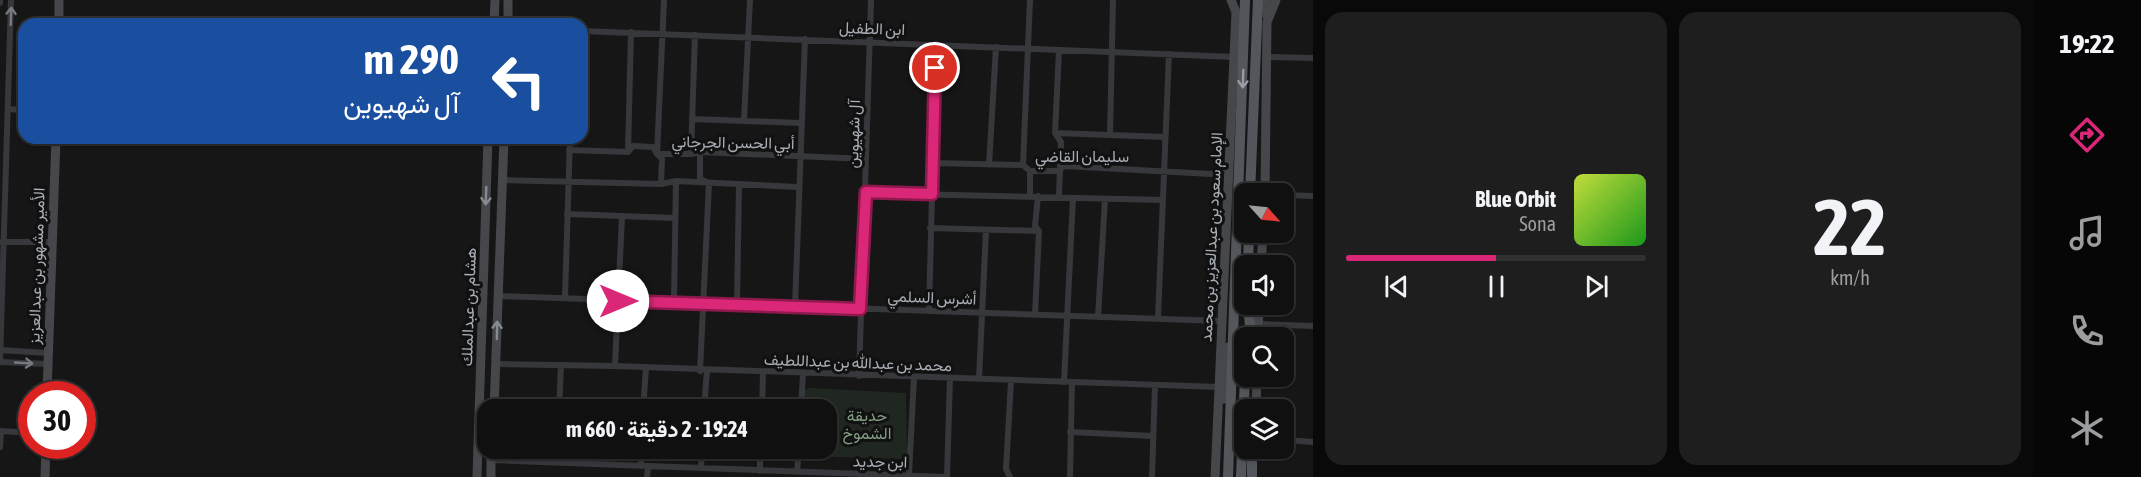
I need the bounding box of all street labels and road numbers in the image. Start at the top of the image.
street label: ابن الطفيل [838,18,905,40]
street label: آل شهيوين [843,98,865,169]
street label: أبي الحسن الجرجاني [671,132,795,157]
street label: الإمام سعود بن عبدالعزيز بن محمد [1197,132,1227,342]
street label: سليمان القاضي [1035,147,1129,170]
street label: الأمير مشهور بن عبدالعزيز [24,187,50,346]
street label: هشام بن عبدالملك [457,247,481,367]
street label: أشرس السلمي [887,286,977,313]
street label: محمد بن عبدالله بن عبداللطيف [764,350,952,376]
street label: ابن جديد [852,452,908,472]

